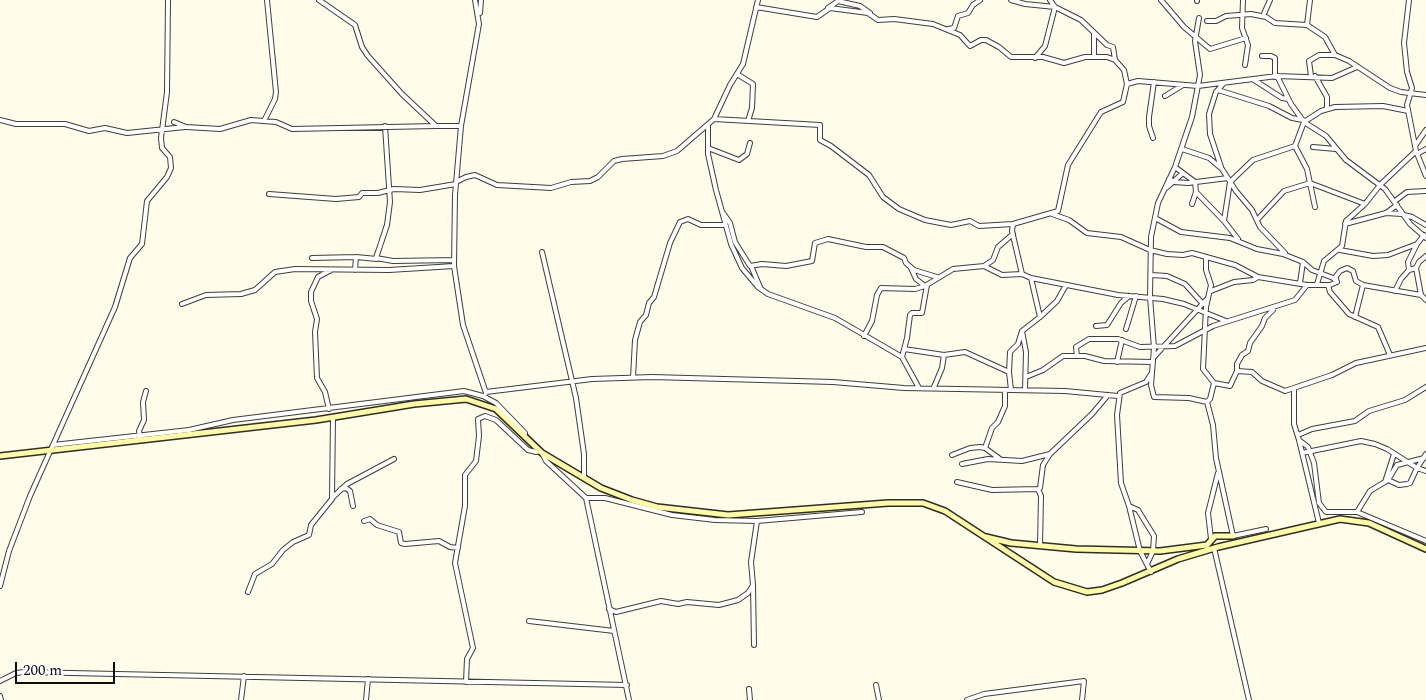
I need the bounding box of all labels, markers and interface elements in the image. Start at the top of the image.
scale bar [18,652,118,684]
text: 200 m [23,659,62,682]

